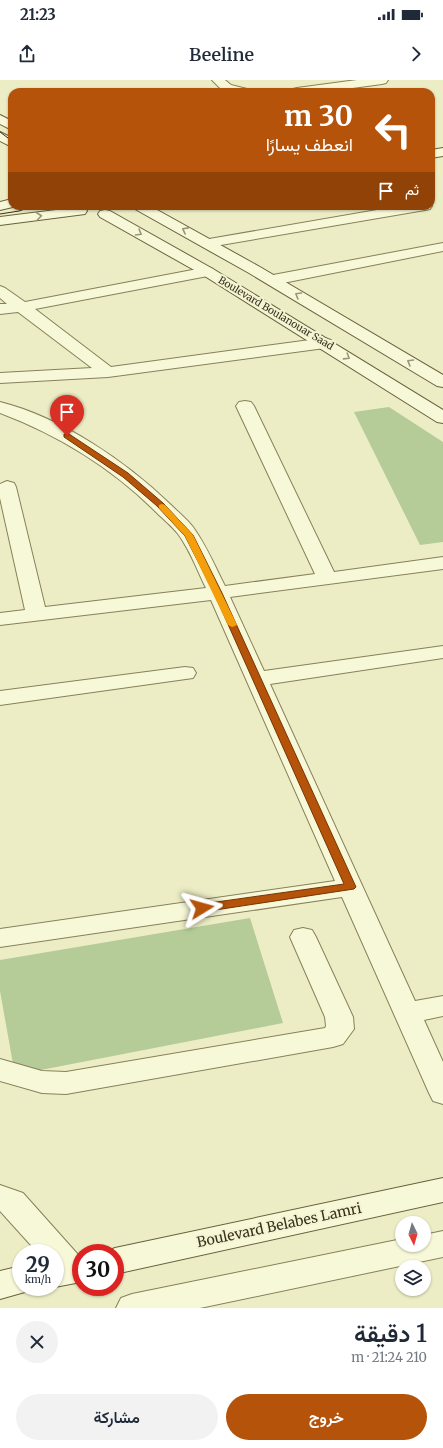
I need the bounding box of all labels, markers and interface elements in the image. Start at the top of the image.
text: 21:23 [20,5,56,24]
icon: share [16,43,38,65]
text: Beeline [189,43,254,66]
icon: forward [405,43,427,65]
text: 30 m [284,98,353,134]
icon: left [367,104,419,156]
text: انعطف يسارًا [266,133,353,156]
icon: arrive [375,180,397,202]
text: ثم [405,180,419,199]
one-way arrow [36,212,42,221]
one-way arrow [182,227,190,235]
one-way arrow [135,228,142,235]
street label: Boulevard Boulanouar Saad [216,273,336,353]
one-way arrow [295,292,302,299]
one-way arrow [343,352,350,360]
one-way arrow [407,359,414,366]
pin [50,395,84,436]
icon: arrive [56,401,78,423]
position arrow [181,887,223,929]
street label: Boulevard Belabes Lamri [195,1199,363,1251]
north arrow [395,1216,431,1252]
map controls [395,1216,431,1296]
speed limit sign: 30 [72,1244,124,1296]
text: 29 [26,1252,50,1277]
button: layers [395,1260,431,1296]
text: km/h [25,1273,51,1286]
text: 1 دقيقة [354,1318,427,1349]
button: close [16,1321,58,1363]
text: 210 m · 21:24 [351,1349,427,1366]
button: مشاركة [16,1394,218,1440]
button: خروج [226,1394,427,1440]

